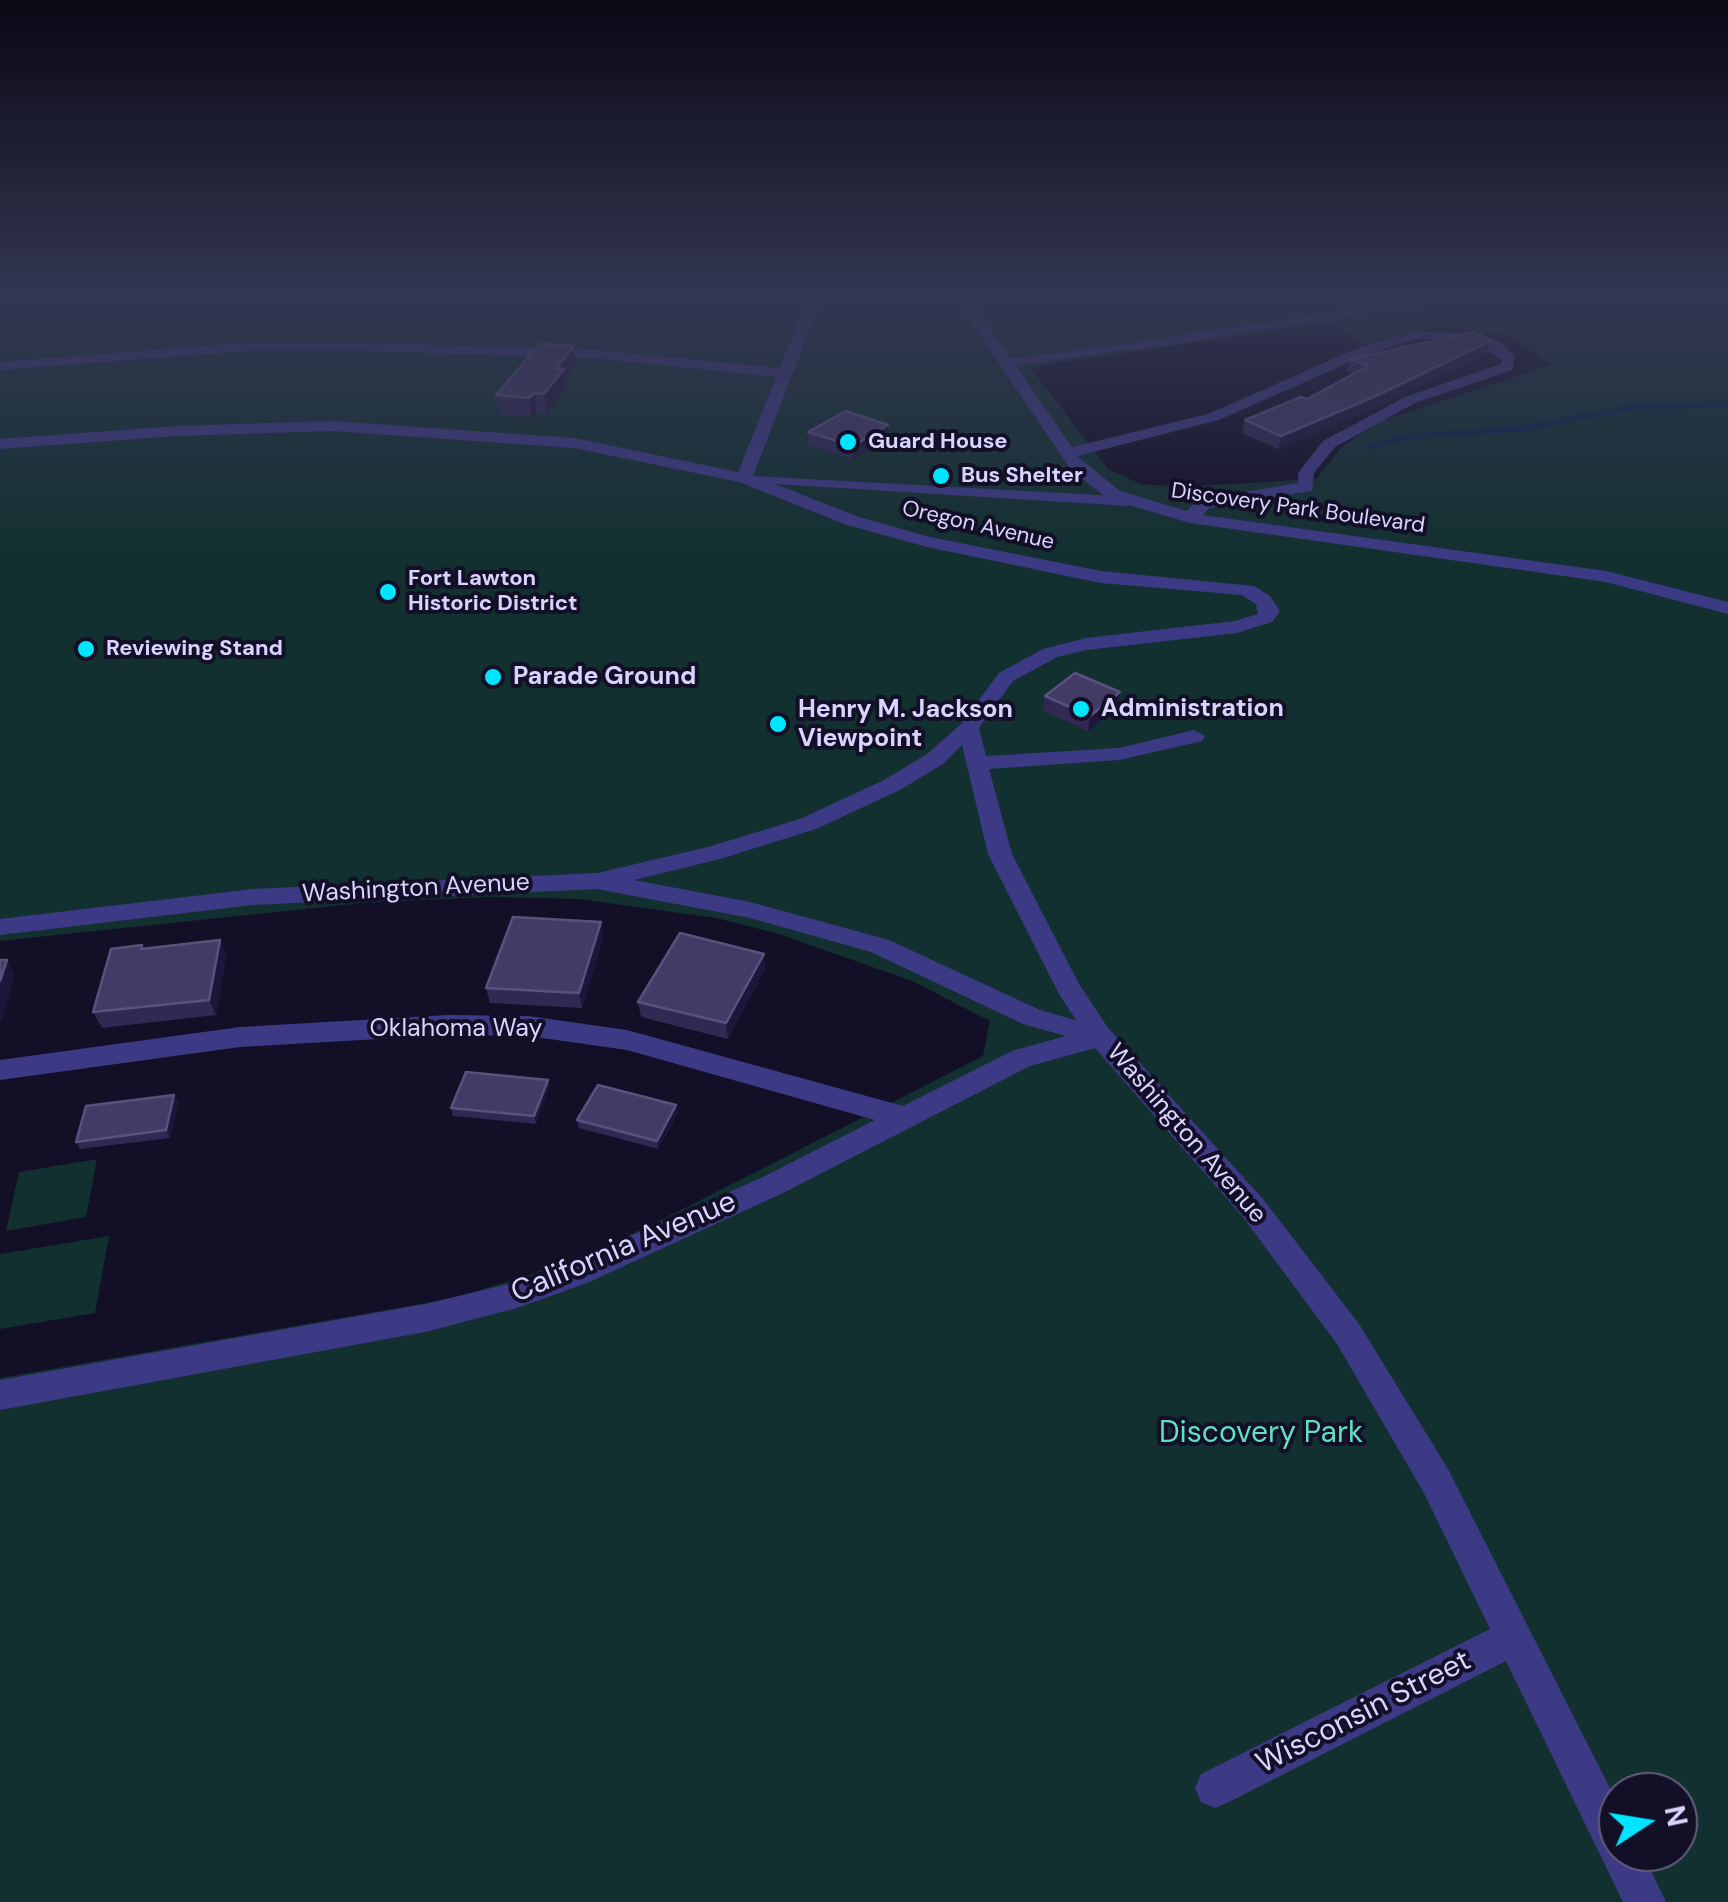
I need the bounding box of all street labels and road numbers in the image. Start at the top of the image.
street label: Discovery Park Boulevard [1169,478,1427,540]
street label: Oregon Avenue [899,496,1057,556]
street label: Washington Avenue [301,868,531,910]
street label: Oklahoma Way [370,1014,542,1044]
street label: Washington Avenue [1100,1038,1272,1230]
street label: California Avenue [506,1184,742,1312]
street label: Wisconsin Street [1251,1643,1477,1783]

